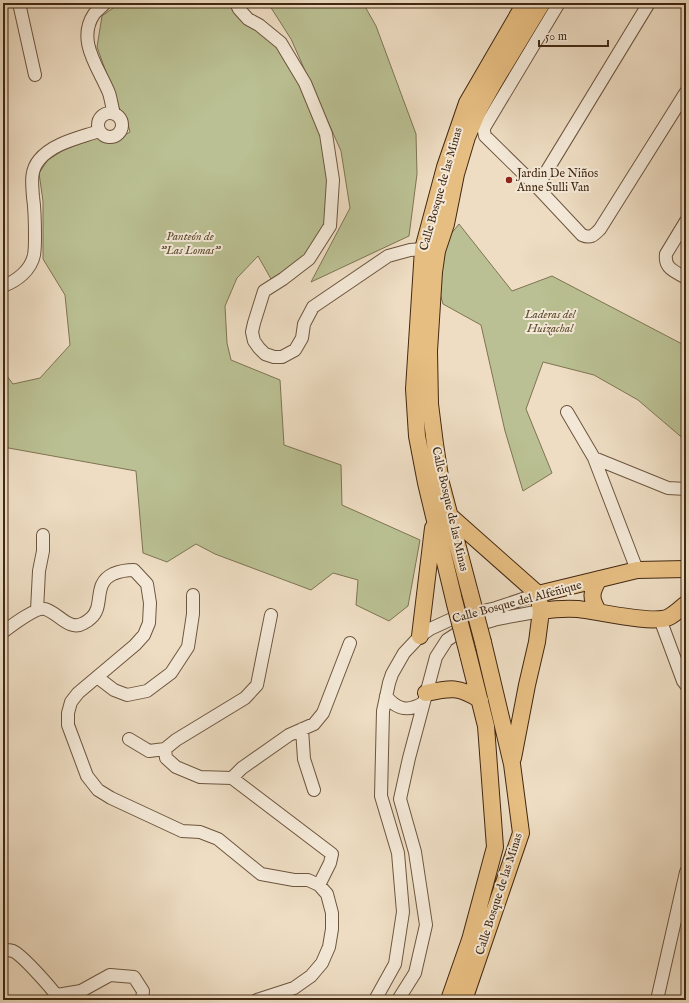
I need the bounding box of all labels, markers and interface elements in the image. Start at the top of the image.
scale bar [539,22,608,48]
text: 50 m [545,29,567,44]
street label: Calle Bosque de las Minas [416,126,467,253]
place label: Jardin De Niños Anne Sulli Van [515,166,598,195]
marker: Jardin De Niños Anne Sulli Van [504,175,514,185]
park label: Panteón de "Las Lomas" [160,229,221,258]
park label: Laderas del Huizachal [524,307,576,336]
street label: Calle Bosque de las Minas [427,445,472,573]
street label: Calle Bosque del Alfeñique [451,577,584,627]
street label: Calle Bosque de las Minas [472,831,527,957]

